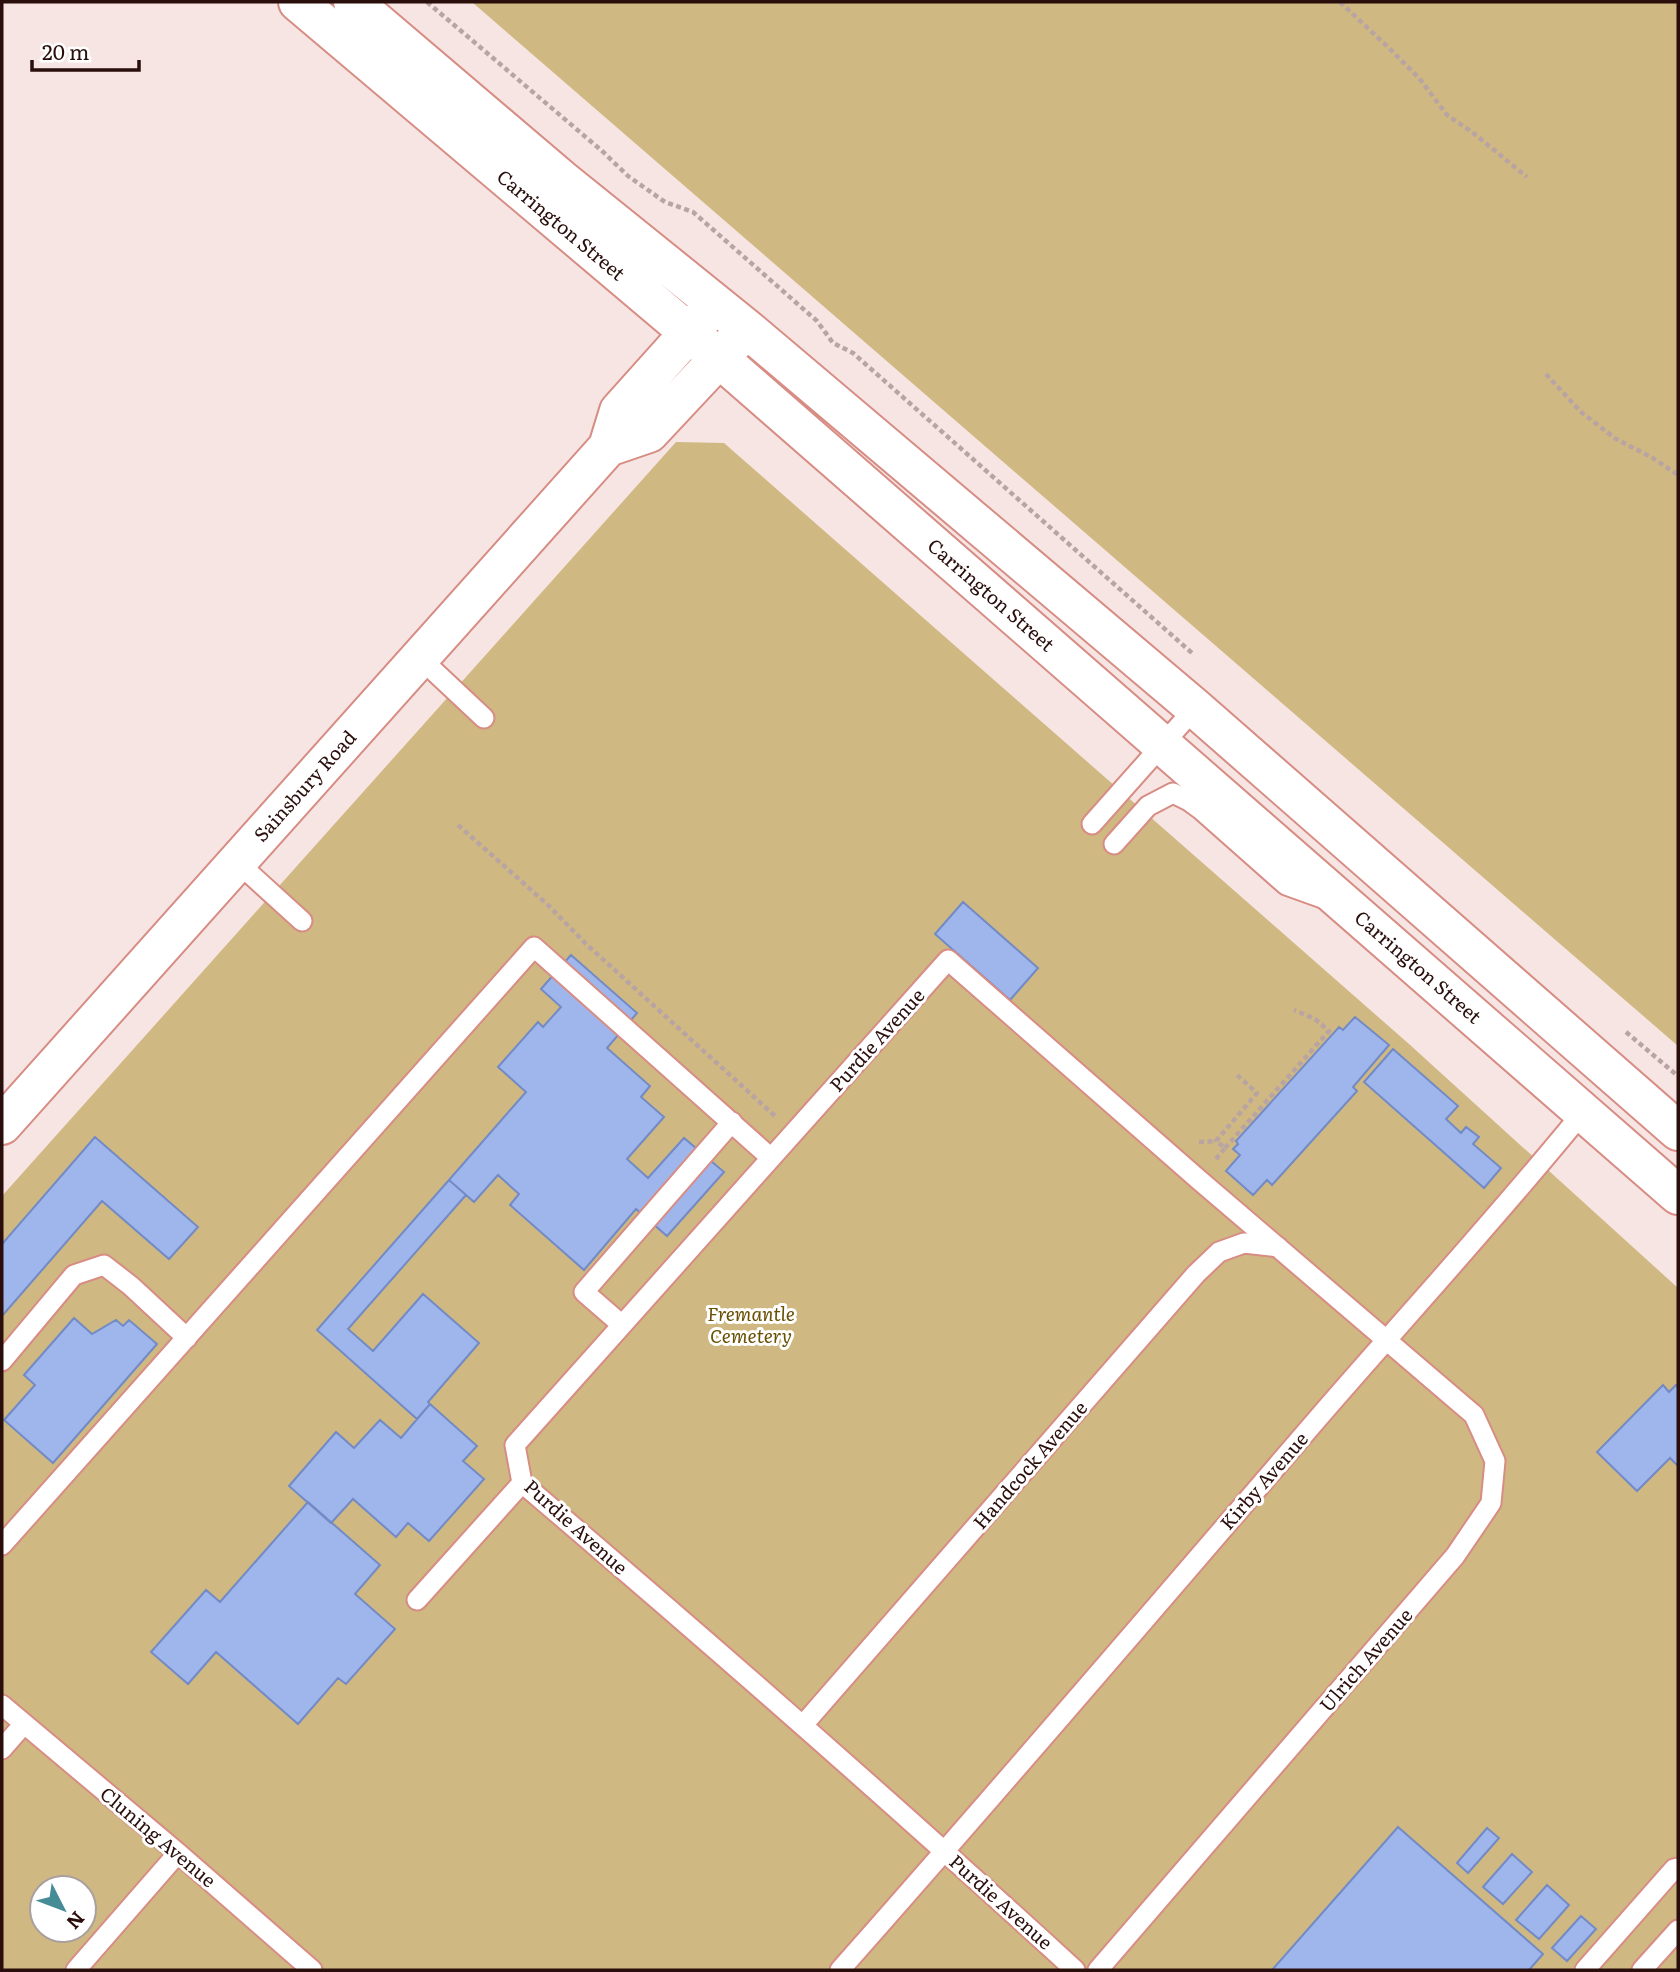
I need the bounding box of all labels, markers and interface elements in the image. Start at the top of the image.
scale bar [32,28,138,72]
text: 20 m [42,35,89,66]
street label: Carrington Street [491,162,632,287]
street label: Carrington Street [922,531,1061,657]
street label: Sainsbury Road [246,723,362,847]
street label: Carrington Street [1349,903,1488,1029]
street label: Purdie Avenue [822,981,930,1097]
park label: Fremantle Cemetery [707,1299,795,1349]
street label: Handcock Avenue [966,1394,1093,1535]
street label: Kirby Avenue [1213,1425,1314,1536]
street label: Purdie Avenue [519,1472,635,1580]
street label: Ulrich Avenue [1312,1601,1418,1717]
street label: Cluning Avenue [95,1779,223,1893]
street label: Purdie Avenue [944,1847,1060,1955]
north arrow [28,1874,98,1944]
text: N [61,1906,92,1936]

